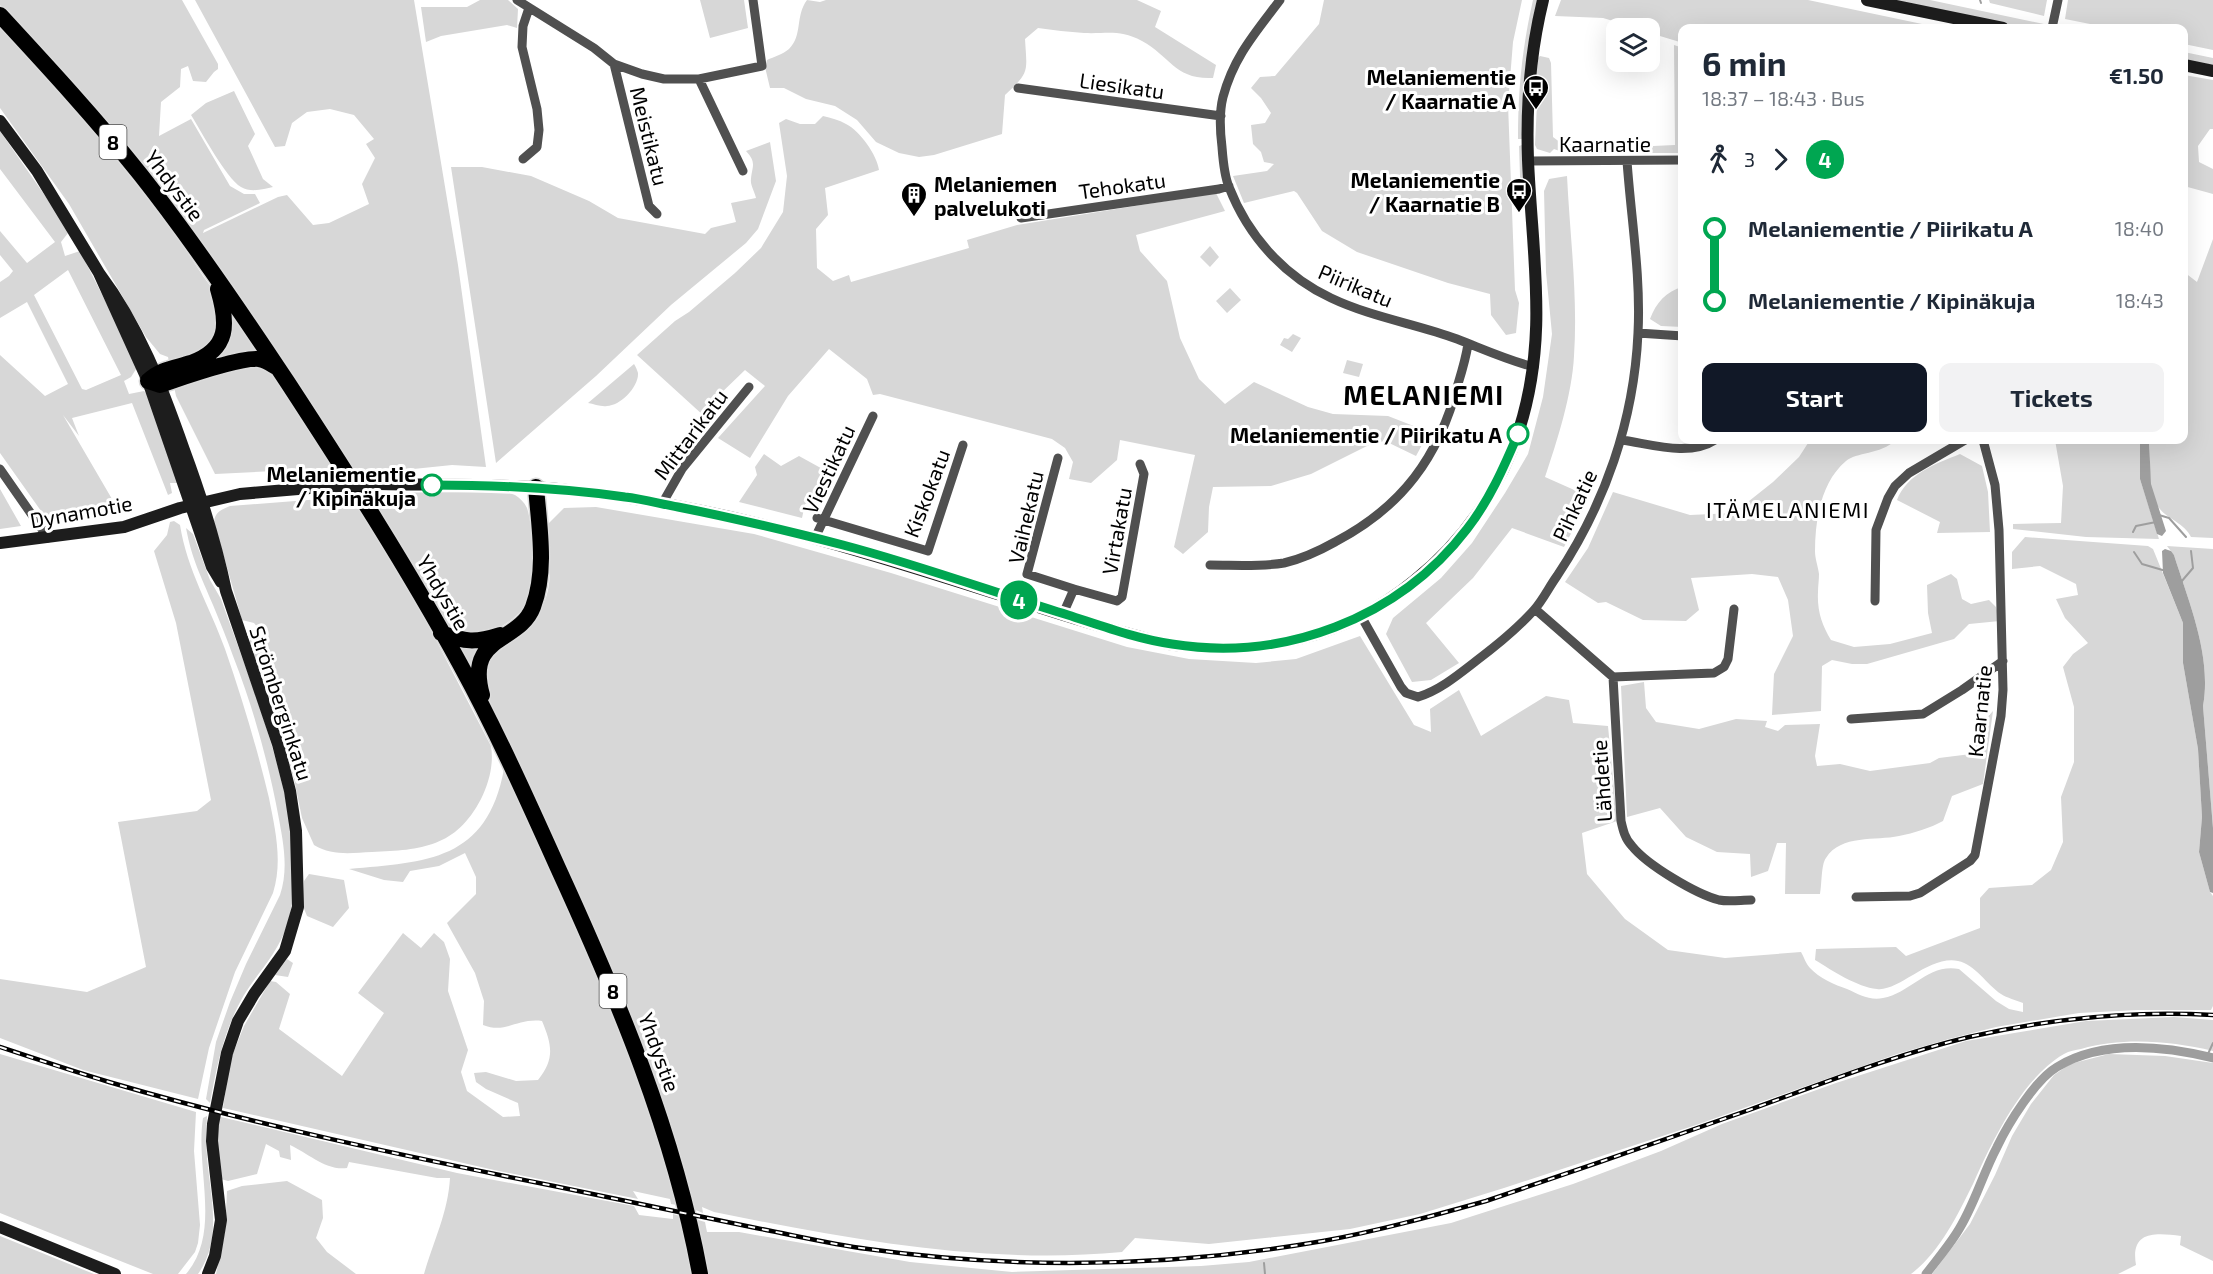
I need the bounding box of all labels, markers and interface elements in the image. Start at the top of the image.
map controls [1606,18,1660,72]
button: layers [1606,18,1660,72]
text: 6 min [1702,43,1787,83]
text: €1.50 [2109,62,2164,88]
place label: Melaniementie / Kaarnatie A [1367,64,1516,113]
street label: Liesikatu [1078,67,1166,103]
bus stop icon: Melaniementie / Kaarnatie A [1521,73,1551,111]
street label: Meistikatu [626,84,674,188]
text: 18:37 – 18:43 · Bus [1702,86,1865,110]
road number: 8 [100,125,126,159]
street label: Kaarnatie [1559,131,1651,156]
icon: walk [1702,143,1735,176]
icon: forward [1764,143,1797,176]
street label: Yhdystie [140,145,210,225]
text: 3 [1744,147,1755,171]
text: 4 [1818,147,1832,172]
street label: Tehokatu [1077,167,1167,203]
place label: Melaniementie / Kaarnatie B [1351,167,1500,216]
place label: Melaniemen palvelukoti [934,171,1057,220]
bus stop icon: Melaniementie / Kaarnatie B [1504,176,1534,214]
building icon: Melaniemen palvelukoti [899,180,929,218]
text: Melaniementie / Piirikatu A [1748,215,2033,241]
text: 18:40 [2115,216,2164,240]
street label: Piirikatu [1315,258,1397,312]
text: Melaniementie / Kipinäkuja [1748,287,2035,313]
text: 18:43 [2116,288,2164,312]
button: Start [1702,363,1927,432]
button: Tickets [1939,363,2164,432]
district label: MELANIEMI [1343,378,1505,410]
street label: Mittarikatu [648,384,732,484]
street label: Viestikatu [797,421,859,517]
place label: Melaniementie / Piirikatu A [1230,422,1502,447]
marker: Melaniementie / Piirikatu A [1507,423,1529,445]
street label: Kiskokatu [898,445,954,541]
place label: Melaniementie / Kipinäkuja [267,461,416,510]
street label: Pihkatie [1547,465,1601,545]
street label: Vaihekatu [1002,468,1048,566]
marker: Melaniementie / Kipinäkuja [421,474,443,496]
street label: Virtakatu [1096,485,1136,577]
street label: Dynamotie [28,490,134,532]
district label: ITÄMELANIEMI [1706,496,1870,522]
street label: Yhdystie [413,550,475,634]
line badge: 4 [1000,580,1038,620]
text: 4 [1012,588,1026,613]
street label: Strömberginkatu [245,623,319,783]
street label: Kaarnatie [1962,664,1996,758]
street label: Lähdetie [1586,739,1616,823]
road number: 8 [600,974,626,1008]
street label: Yhdystie [634,1009,686,1095]

